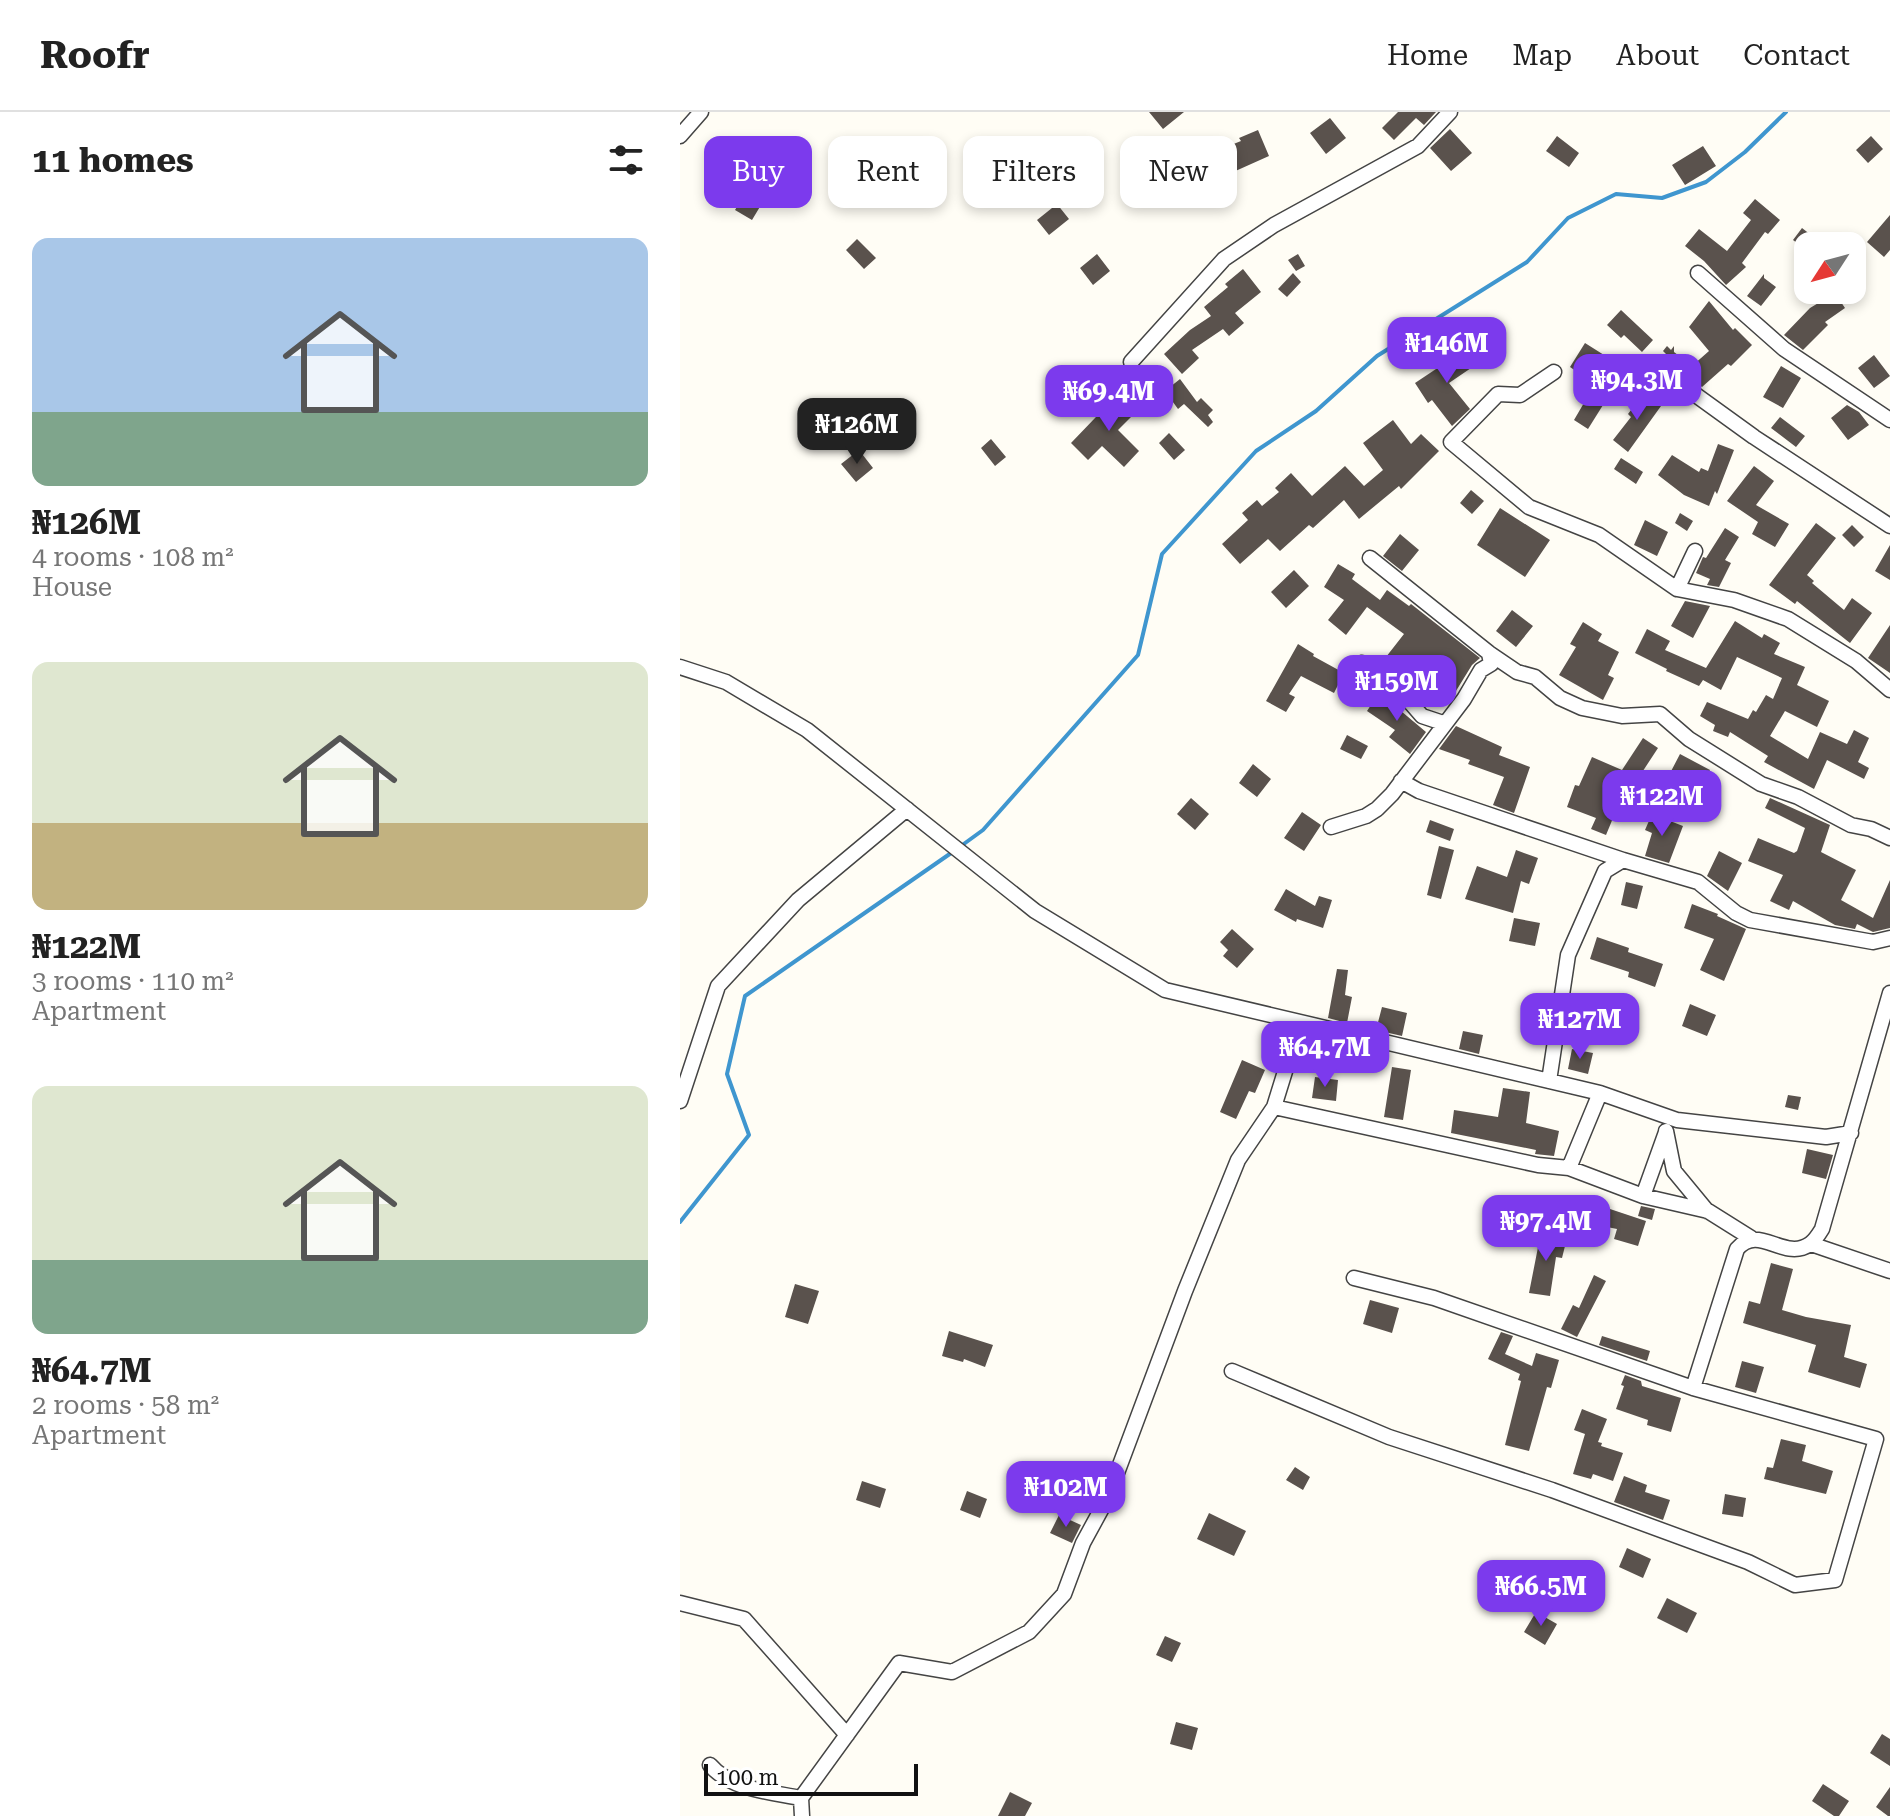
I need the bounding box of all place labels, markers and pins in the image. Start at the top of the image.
pin: ₦146M [1391,317,1503,385]
pin: ₦94.3M [1572,354,1702,422]
pin: ₦69.4M [1044,365,1174,433]
pin: ₦126M [801,398,913,466]
pin: ₦159M [1341,655,1453,723]
pin: ₦122M [1606,770,1718,838]
pin: ₦127M [1524,993,1636,1061]
pin: ₦64.7M [1260,1021,1390,1089]
pin: ₦97.4M [1481,1195,1611,1263]
pin: ₦102M [1010,1461,1122,1529]
pin: ₦66.5M [1476,1560,1606,1628]

